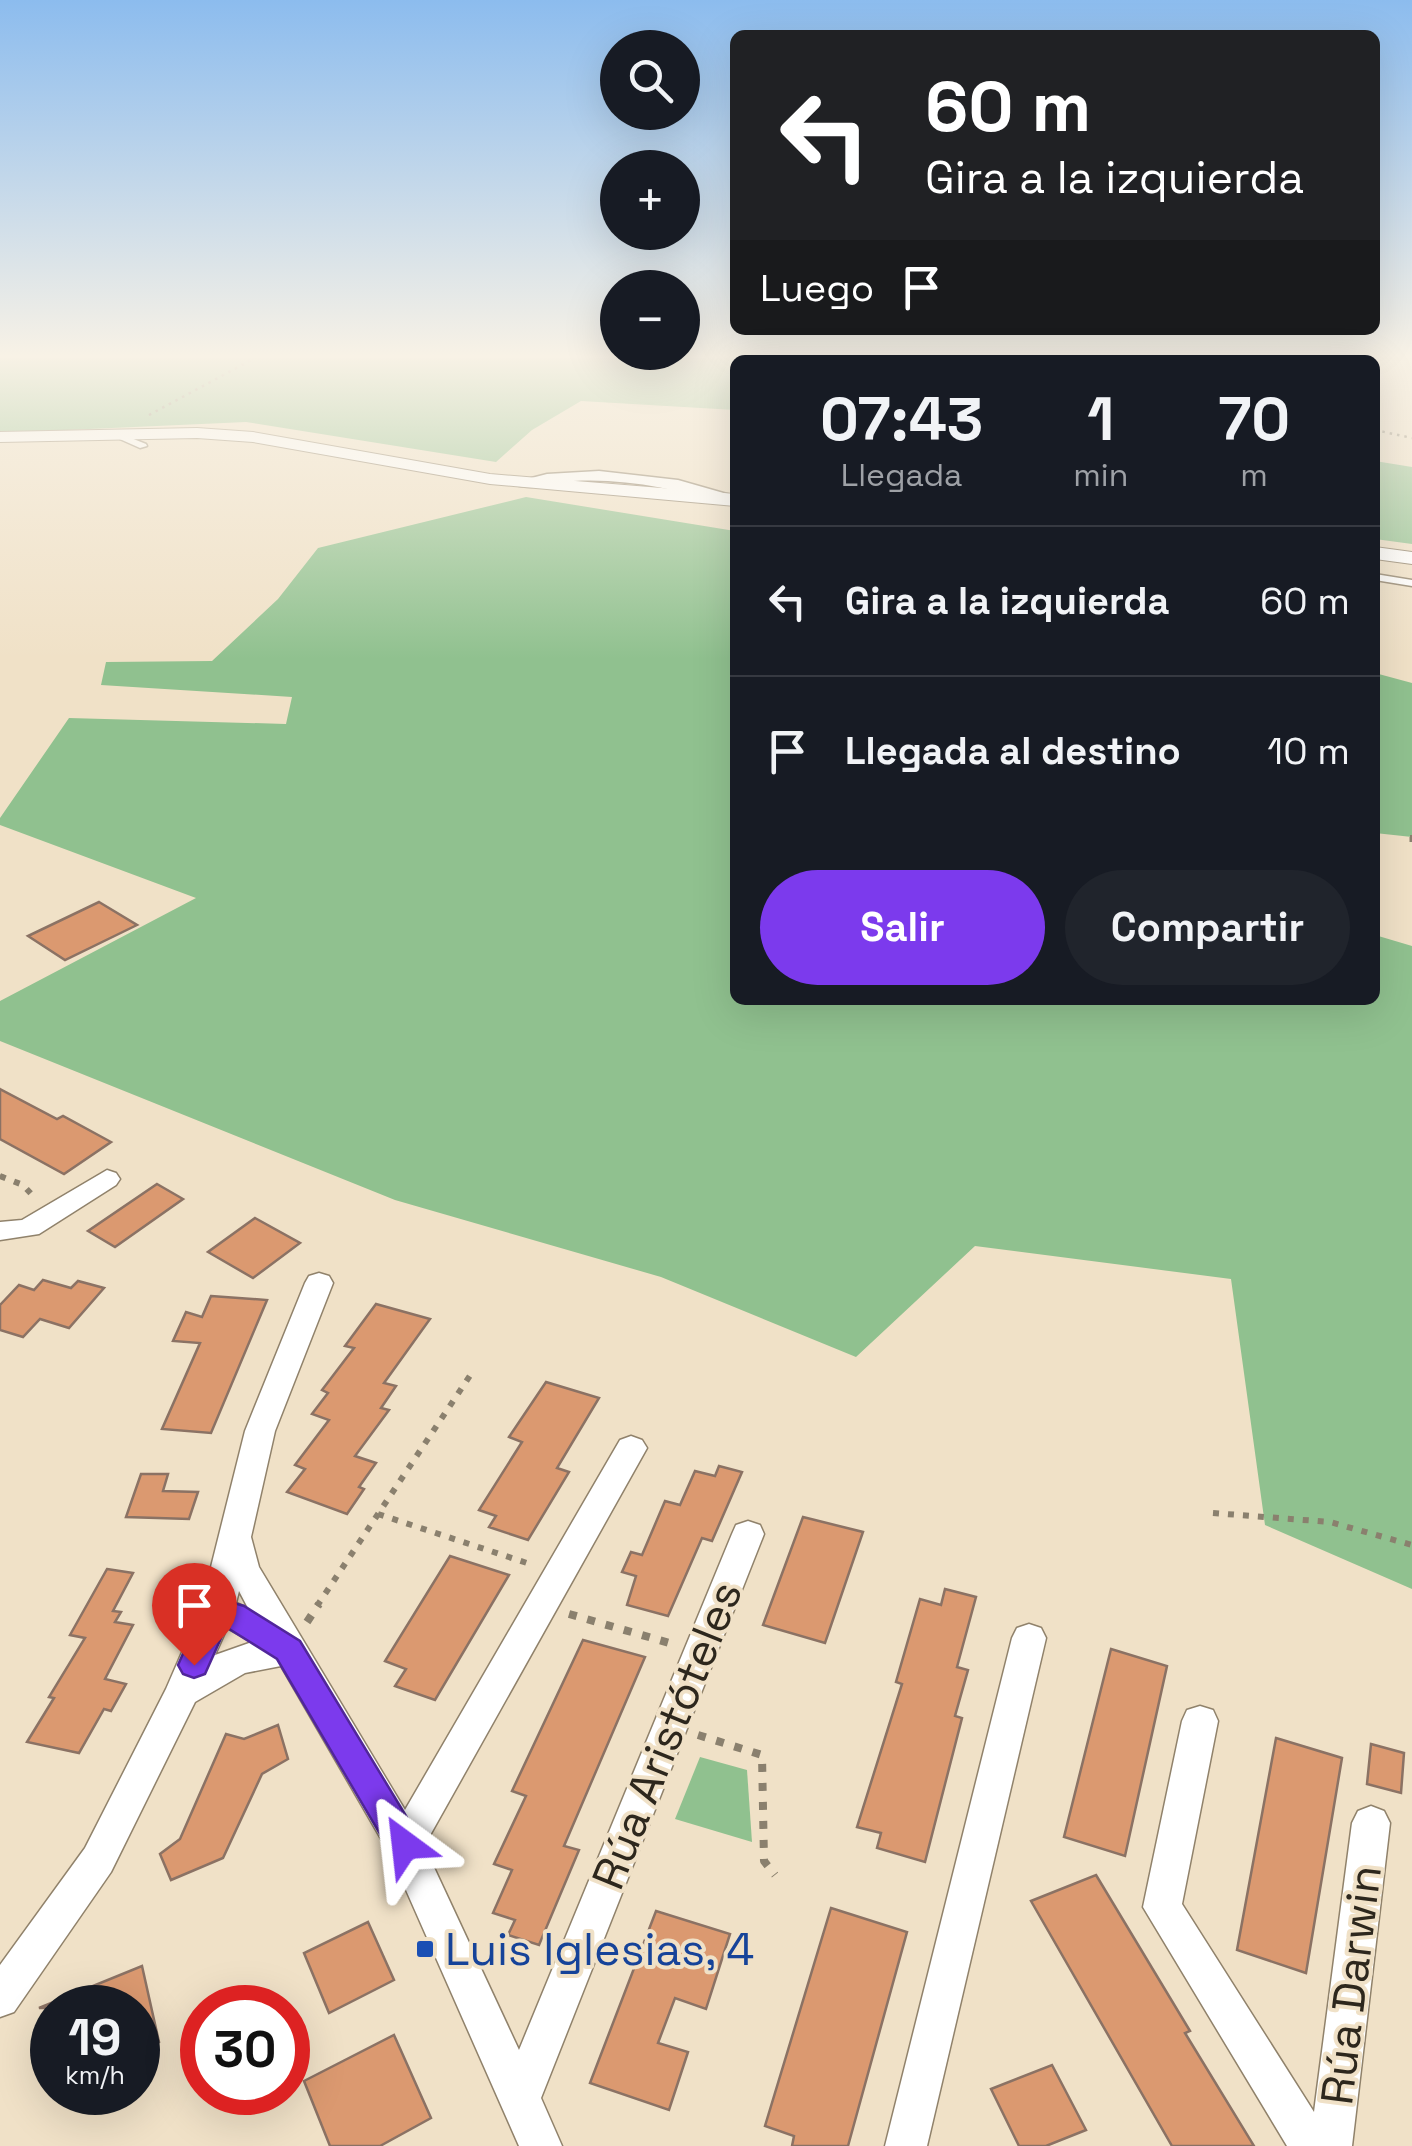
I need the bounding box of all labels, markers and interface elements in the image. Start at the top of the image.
map controls [600,30,700,370]
button: search [600,30,700,130]
text: 60 m [925,62,1091,151]
icon: left [760,70,890,200]
text: Gira a la izquierda [925,149,1304,206]
button: + [600,150,700,250]
icon: arrive [894,260,949,315]
text: Luego [760,264,874,312]
button: − [600,270,700,370]
text: 07:43 [820,381,983,458]
text: 1 [1087,381,1114,458]
text: 70 [1218,381,1290,458]
text: Llegada [841,455,963,495]
text: min [1073,455,1128,495]
text: m [1240,455,1268,495]
icon: left [760,574,815,629]
text: Gira a la izquierda [845,577,1170,625]
text: 60 m [1260,577,1350,625]
icon: arrive [760,724,815,779]
text: Llegada al destino [845,727,1181,775]
text: 10 m [1267,727,1350,775]
button: Salir [760,870,1045,985]
button: Compartir [1065,870,1350,985]
pin [152,1563,237,1666]
street label: Rúa Aristóteles [579,1573,755,1897]
icon: arrive [167,1578,222,1633]
position arrow [353,1793,457,1897]
street label: Rúa Darwin [1308,1862,1394,2108]
place label: Luis Iglesias, 4 [445,1921,754,1978]
marker: Luis Iglesias, 4 [414,1938,436,1960]
speed limit sign: 30 [180,1985,310,2115]
text: 19 [68,2006,122,2070]
text: km/h [65,2059,125,2091]

